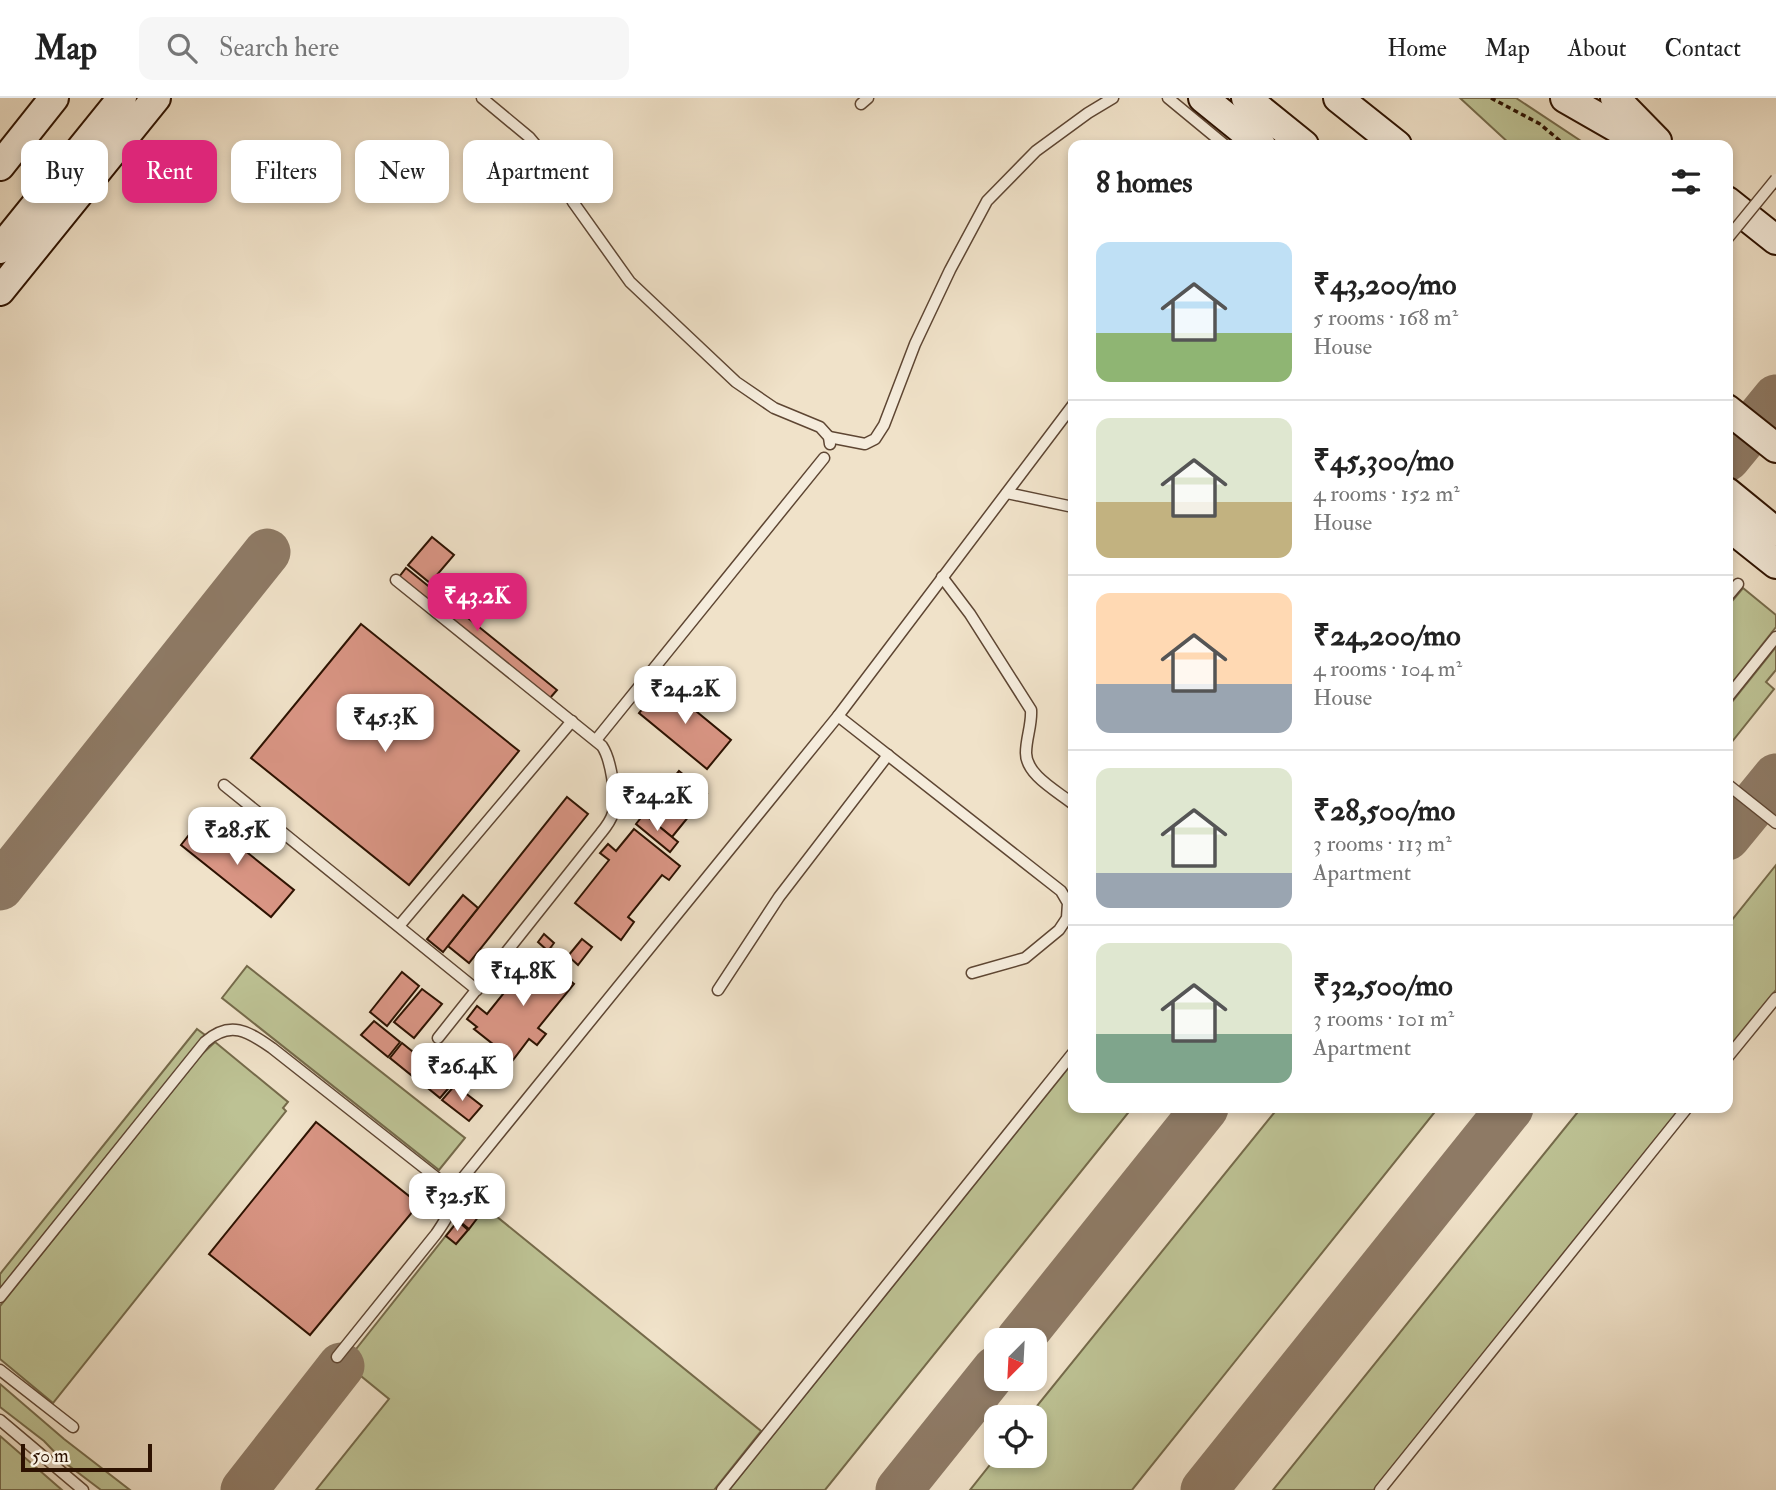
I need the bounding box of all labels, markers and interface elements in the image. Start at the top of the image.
search box [139,17,629,80]
text: Map [35,28,97,69]
icon: search [163,29,201,67]
text: Search here [219,32,339,64]
text: Home [1387,33,1447,64]
text: Map [1485,33,1530,64]
text: About [1568,33,1627,64]
text: Contact [1665,33,1741,64]
chip: Buy [21,140,108,203]
chip: Rent [122,140,217,203]
chip: Filters [231,140,341,203]
chip: New [355,140,449,203]
chip: Apartment [463,140,613,203]
icon: filters [1667,163,1705,201]
text: 8 homes [1096,164,1193,201]
text: ₹43,200/mo [1313,266,1456,303]
icon: home [1152,270,1236,354]
text: 5 rooms · 168 m² [1313,303,1458,332]
text: House [1313,332,1372,361]
text: ₹45,300/mo [1313,442,1454,479]
icon: home [1152,446,1236,530]
text: 4 rooms · 152 m² [1313,479,1460,508]
text: House [1313,508,1372,537]
pin: ₹43.2K [420,574,534,633]
text: ₹43.2K [444,581,510,610]
text: ₹24,200/mo [1313,617,1461,654]
icon: home [1152,621,1236,705]
text: 4 rooms · 104 m² [1313,654,1462,683]
pin: ₹24.2K [628,666,742,726]
text: ₹24.2K [650,674,720,703]
text: House [1313,683,1372,712]
pin: ₹45.3K [328,694,442,754]
text: ₹45.3K [353,702,417,731]
pin: ₹24.2K [600,774,714,833]
text: ₹24.2K [622,781,692,810]
text: ₹28,500/mo [1313,792,1455,829]
icon: home [1152,796,1236,880]
pin: ₹28.5K [180,808,294,867]
text: ₹28.5K [204,815,270,844]
text: 3 rooms · 113 m² [1313,829,1452,858]
text: Apartment [1313,858,1411,887]
pin: ₹14.8K [466,948,580,1008]
text: ₹14.8K [490,956,556,985]
text: ₹32,500/mo [1313,967,1453,1004]
icon: home [1152,971,1236,1055]
text: 3 rooms · 101 m² [1313,1004,1454,1033]
text: Apartment [1313,1033,1411,1062]
pin: ₹26.4K [405,1044,519,1103]
text: ₹26.4K [427,1051,497,1080]
pin: ₹32.5K [400,1174,514,1233]
text: ₹32.5K [425,1181,489,1210]
north arrow [984,1328,1046,1391]
map controls [984,1328,1047,1468]
button: locate [984,1405,1047,1468]
scale bar [21,1441,152,1473]
text: 50 m [32,1444,69,1468]

